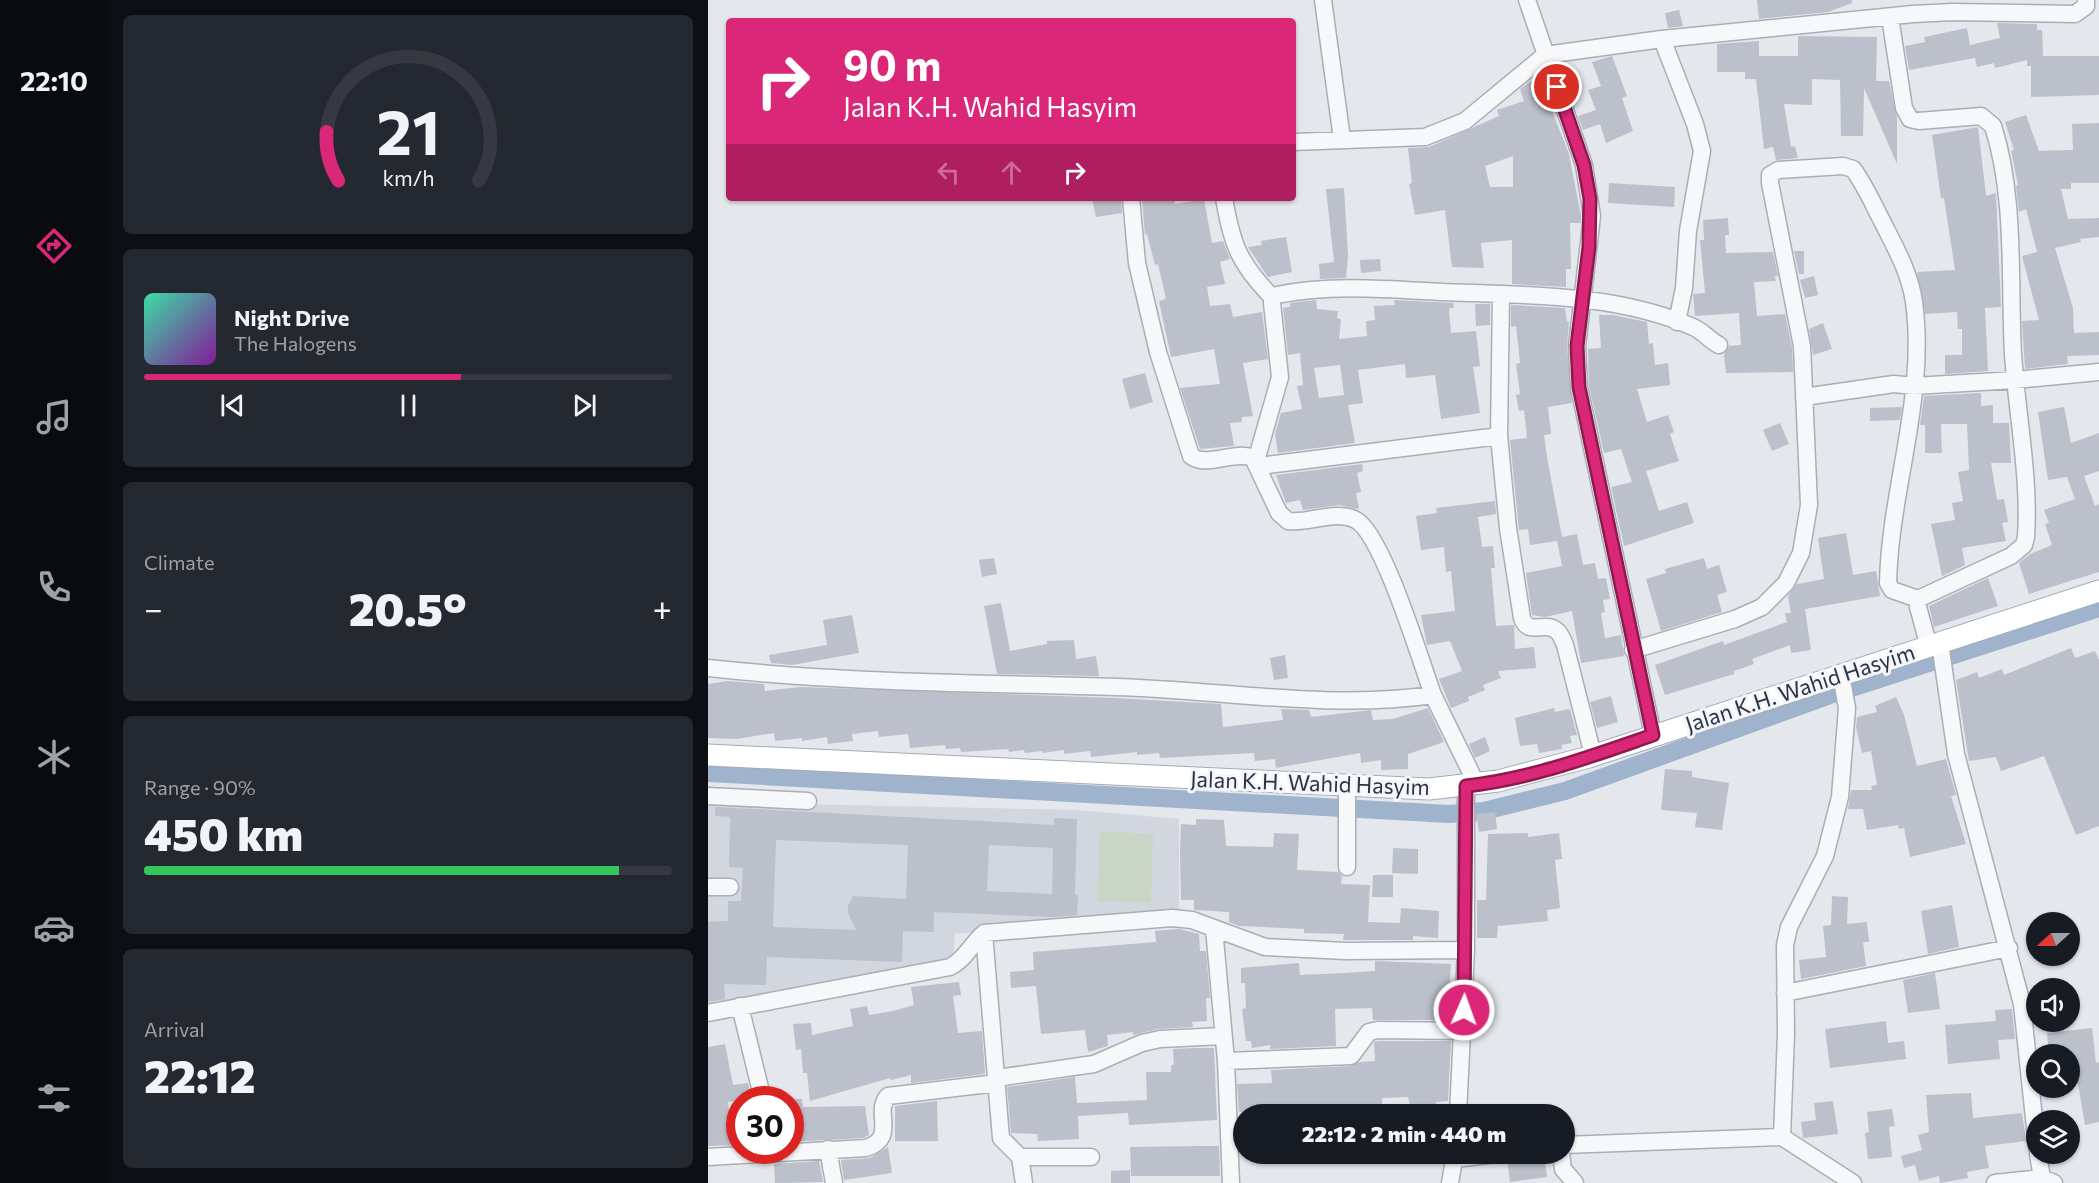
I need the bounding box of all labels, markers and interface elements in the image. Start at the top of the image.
text: 90 m [843,38,942,90]
icon: right [744,42,822,120]
pin [1531,61,1582,112]
text: 22:10 [20,64,88,97]
icon: arrive [1540,70,1573,103]
text: Jalan K.H. Wahid Hasyim [843,90,1137,123]
text: 21 [376,92,440,168]
icon: left [932,156,965,189]
icon: ahead [995,156,1028,189]
icon: right [1058,156,1091,189]
text: km/h [382,165,434,191]
icon: directions [33,225,75,267]
text: Night Drive [234,304,349,331]
text: The Halogens [234,331,357,355]
icon: previous [216,389,249,422]
icon: pause [392,389,425,422]
icon: next [568,389,601,422]
icon: music [33,396,75,438]
text: Climate [144,550,214,574]
icon: phone [33,566,75,608]
text: 20.5° [349,580,467,635]
text: − [144,587,163,628]
text: + [653,587,672,628]
street label: Jalan K.H. Wahid Hasyim [1682,638,1918,737]
icon: climate [33,736,75,778]
street label: Jalan K.H. Wahid Hasyim [1190,765,1430,800]
text: Range · 90% [144,775,256,799]
text: 450 km [144,805,303,860]
icon: car [33,907,75,949]
north arrow [2026,912,2080,966]
map controls [2026,912,2080,1164]
position arrow [1432,978,1496,1042]
button: sound [2026,978,2080,1032]
text: Arrival [144,1017,205,1041]
button: search [2026,1044,2080,1098]
text: 22:12 [144,1047,256,1102]
icon: filters [33,1077,75,1119]
speed limit sign: 30 [726,1086,804,1164]
button: layers [2026,1110,2080,1164]
text: 22:12 · 2 min · 440 m [1302,1120,1506,1147]

